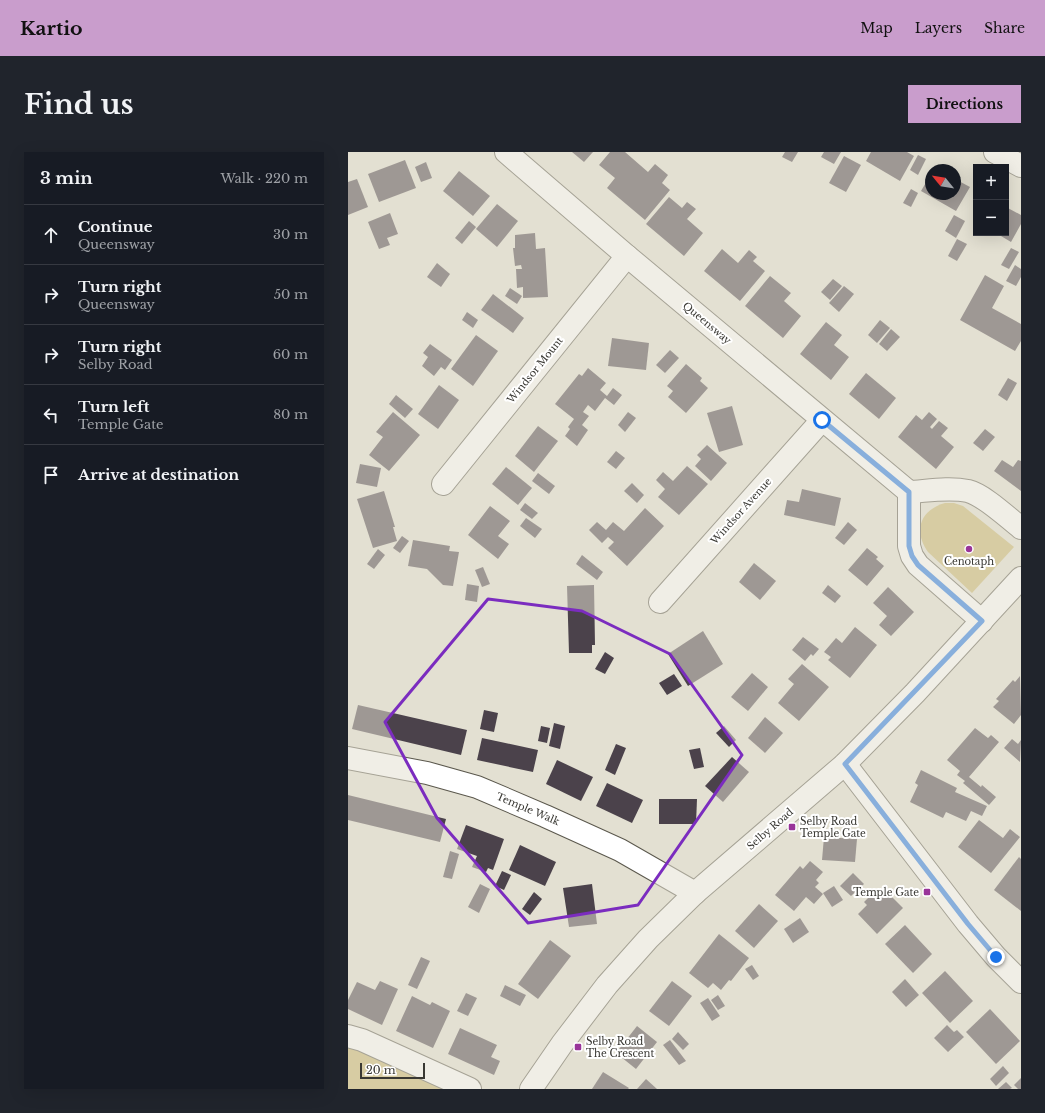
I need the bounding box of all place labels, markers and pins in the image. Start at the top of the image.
marker: Cenotaph [964,544,974,554]
place label: Cenotaph [944,555,994,568]
place label: Selby Road Temple Gate [800,815,866,840]
marker: Selby Road Temple Gate [787,822,797,832]
place label: Temple Gate [853,886,919,899]
marker: Temple Gate [922,887,932,897]
place label: Selby Road The Crescent [586,1035,654,1060]
marker: Selby Road The Crescent [573,1042,583,1052]

